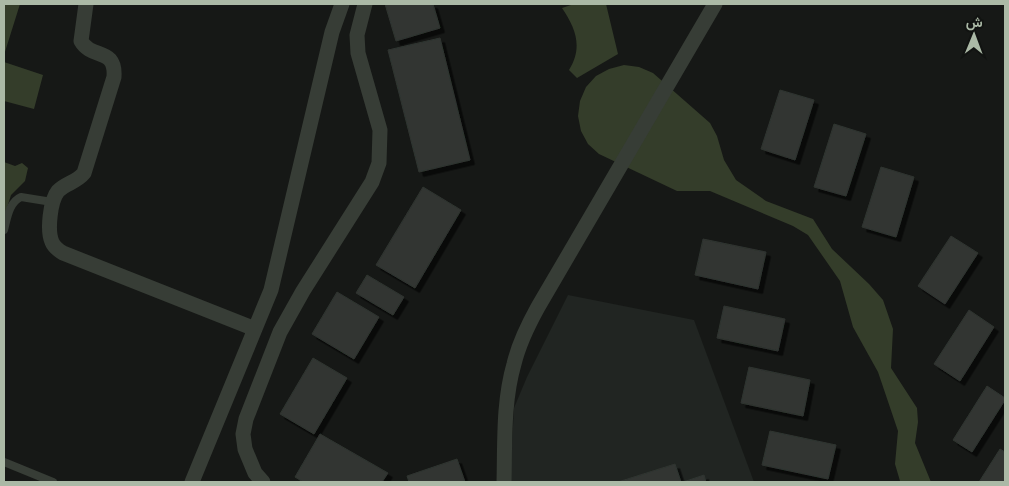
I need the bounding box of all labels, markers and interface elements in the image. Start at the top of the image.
north arrow [949,10,999,60]
text: ش [966,14,983,31]

